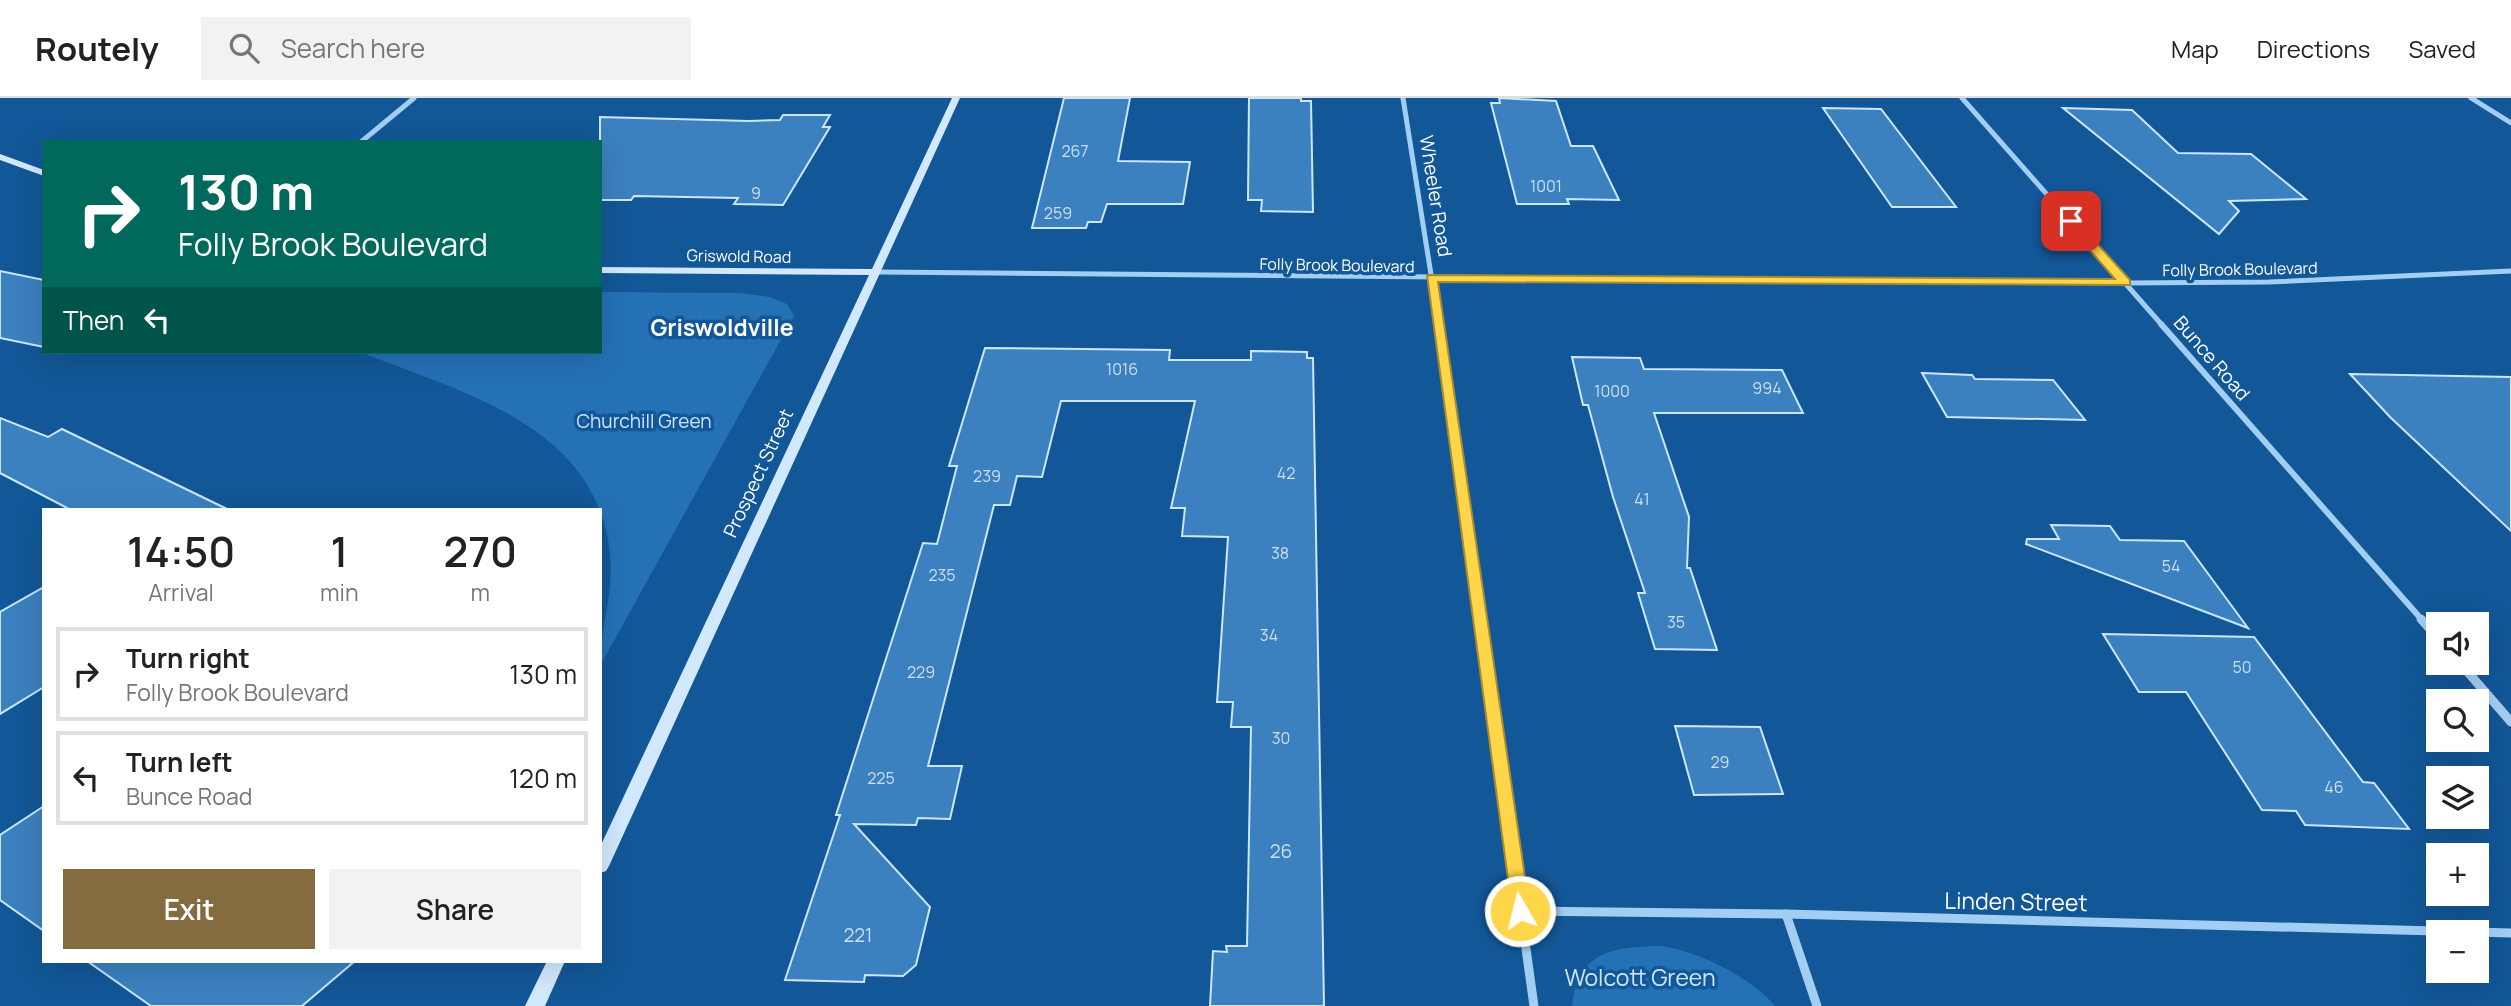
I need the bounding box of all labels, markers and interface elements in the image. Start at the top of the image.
search box [201,17,691,80]
text: Routely [35,26,159,71]
icon: search [225,29,263,67]
text: Search here [281,30,425,66]
text: Map [2171,32,2219,65]
text: Directions [2257,32,2370,65]
text: Saved [2408,32,2476,65]
street label: Wheeler Road [1414,133,1458,259]
house number: 267 [1061,140,1089,162]
text: 130 m [178,158,314,225]
icon: right [63,168,154,259]
house number: 1001 [1530,175,1562,197]
house number: 9 [751,182,761,204]
pin [2041,191,2101,251]
house number: 259 [1044,202,1072,224]
icon: arrive [2052,202,2090,240]
text: Folly Brook Boulevard [178,222,488,266]
street label: Griswold Road [687,244,791,268]
street label: Folly Brook Boulevard [1259,253,1415,277]
street label: Folly Brook Boulevard [2162,257,2318,281]
icon: left [138,301,176,339]
text: Then [63,302,124,338]
street label: Bunce Road [2168,310,2256,406]
district label: Griswoldville [650,311,794,343]
house number: 1016 [1106,358,1138,380]
house number: 994 [1752,377,1782,399]
house number: 1000 [1594,380,1630,402]
street label: Prospect Street [717,404,799,542]
park label: Churchill Green [576,408,712,434]
house number: 42 [1277,462,1295,484]
house number: 239 [973,465,1001,487]
house number: 41 [1634,488,1650,510]
text: 14:50 [127,522,235,580]
text: 1 [330,522,348,580]
text: 270 [444,522,517,580]
house number: 38 [1271,542,1289,564]
house number: 54 [2162,555,2180,577]
house number: 235 [928,564,956,586]
text: Arrival [148,576,214,608]
text: min [320,576,359,608]
text: m [471,576,490,608]
house number: 35 [1667,611,1685,633]
map controls [2426,612,2489,983]
button: sound [2426,612,2489,675]
house number: 34 [1260,624,1278,646]
text: Turn right [126,640,250,676]
icon: right [67,655,105,693]
text: 130 m [509,656,577,692]
house number: 50 [2233,656,2252,678]
house number: 229 [907,661,935,683]
text: Folly Brook Boulevard [126,676,349,708]
button: search [2426,689,2489,752]
house number: 30 [1272,727,1290,749]
text: Turn left [126,744,233,780]
house number: 29 [1710,751,1730,773]
icon: left [67,759,105,797]
text: 120 m [509,760,577,796]
button: layers [2426,766,2489,829]
house number: 225 [867,767,895,789]
house number: 46 [2324,776,2344,798]
text: Bunce Road [126,780,252,812]
house number: 26 [1270,838,1292,864]
button: + [2426,843,2489,906]
button: Exit [63,869,315,949]
button: Share [329,869,581,949]
position arrow [1483,874,1557,948]
street label: Linden Street [1944,884,2088,918]
button: − [2426,920,2489,983]
house number: 221 [843,922,873,948]
park label: Wolcott Green [1564,961,1716,993]

